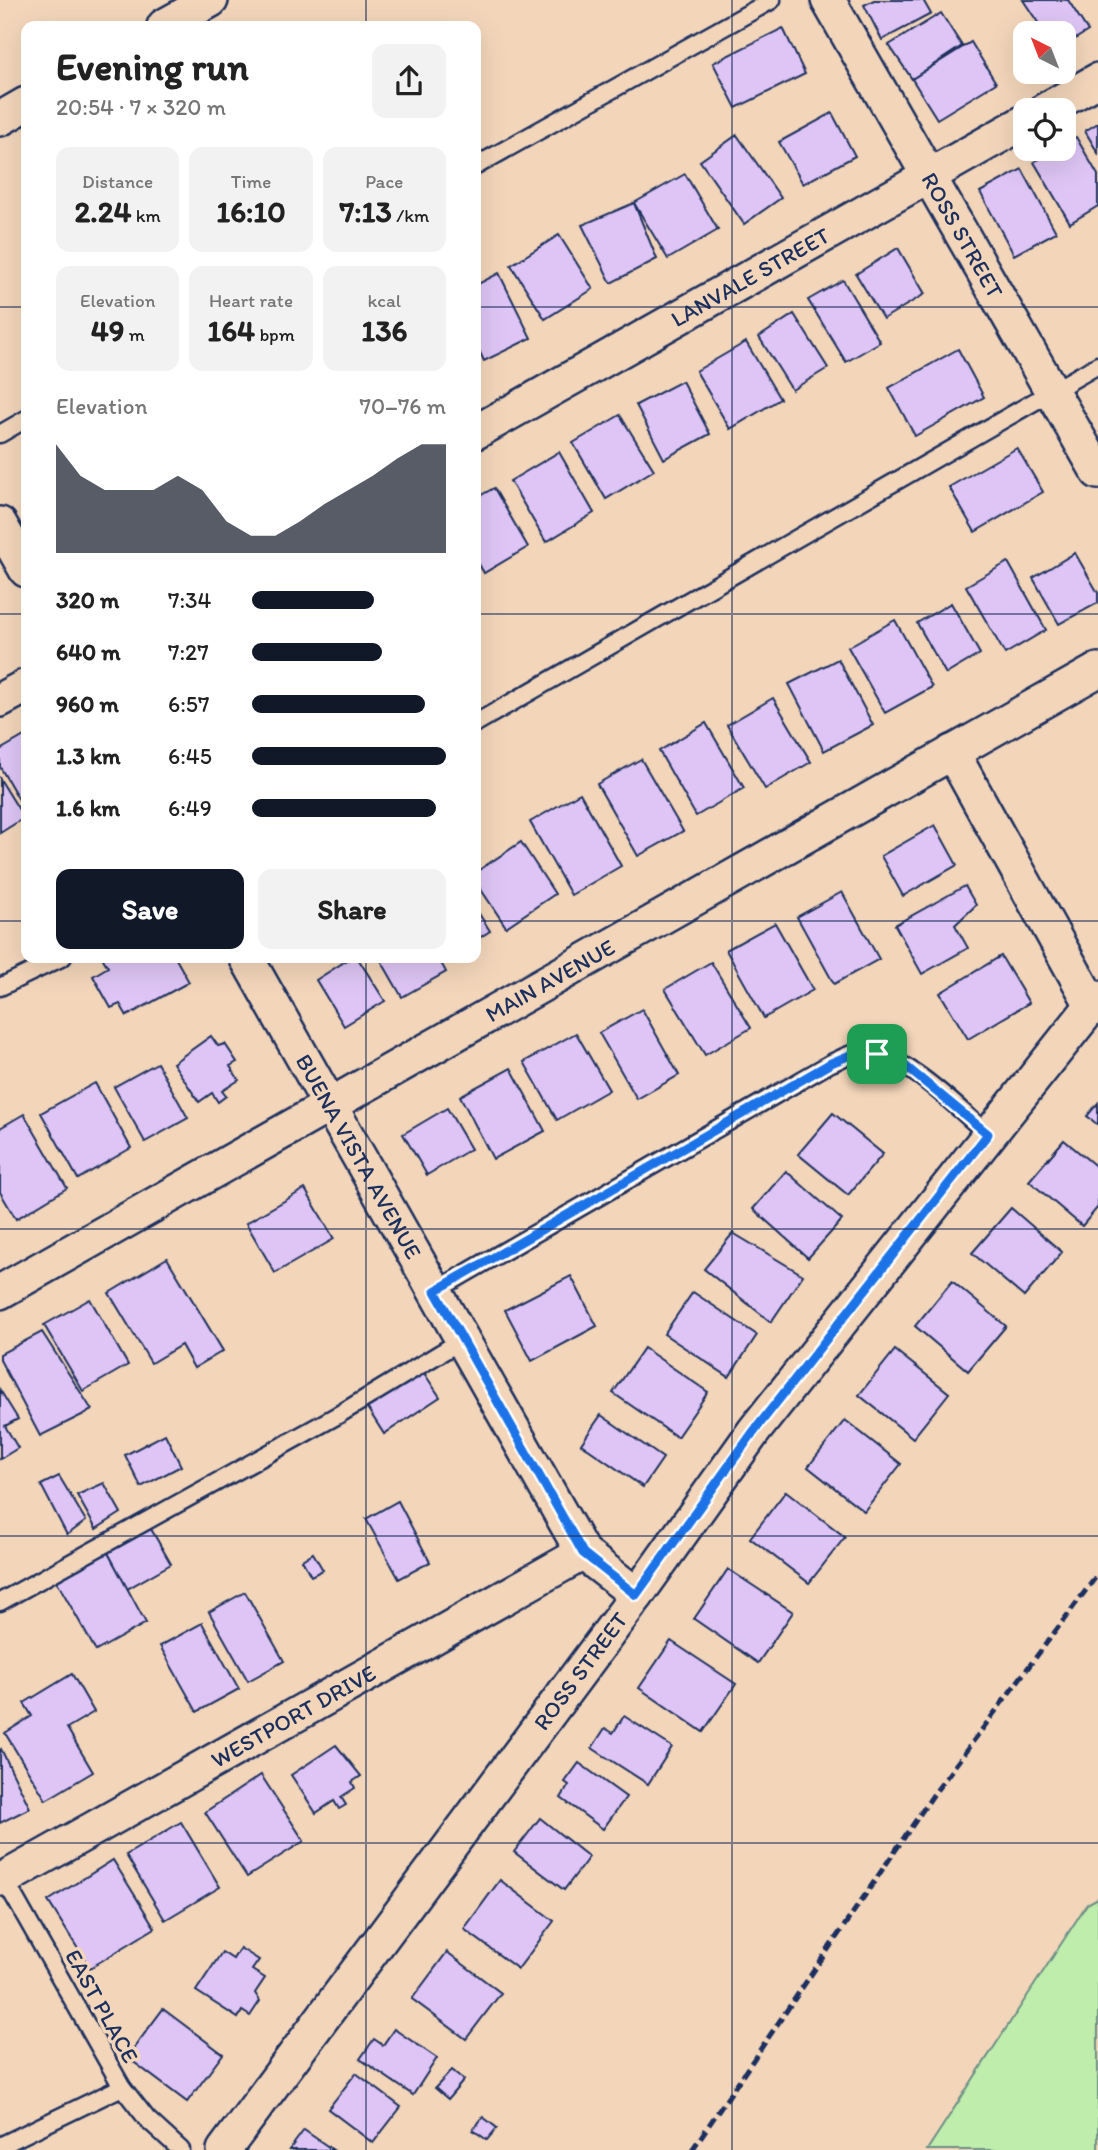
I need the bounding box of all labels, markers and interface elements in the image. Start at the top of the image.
north arrow [1013,21,1076,84]
map controls [1013,21,1076,161]
text: Evening run [56,44,249,90]
button: share [372,44,446,118]
text: 20:54 · 7 × 320 m [56,93,226,121]
button: locate [1013,98,1076,161]
street label: ROSS STREET [916,167,1010,303]
text: Distance [82,170,153,193]
text: Time [231,170,271,193]
text: Pace [365,170,403,193]
text: 2.24 [74,193,131,230]
text: 16:10 [216,193,286,230]
text: 7:13 [339,193,392,230]
text: km [131,204,161,227]
text: /km [392,204,429,227]
street label: LANVALE STREET [666,221,835,333]
text: Elevation [80,289,155,312]
text: Heart rate [209,289,293,312]
text: kcal [367,289,401,312]
text: 49 [91,312,124,349]
text: 164 [207,312,255,349]
text: 136 [361,312,407,349]
text: m [124,323,145,346]
text: bpm [255,323,295,346]
text: Elevation [56,392,147,420]
text: 70–76 m [359,392,446,420]
text: 320 m [56,586,119,614]
text: 7:34 [168,586,211,614]
text: 640 m [56,638,121,666]
text: 7:27 [168,638,209,666]
text: 960 m [56,690,119,718]
text: 6:57 [168,690,209,718]
text: 1.3 km [56,742,120,770]
text: 6:45 [168,742,212,770]
text: 1.6 km [56,794,120,822]
text: 6:49 [168,794,212,822]
button: Save [56,869,244,949]
button: Share [258,869,446,949]
street label: MAIN AVENUE [480,933,620,1028]
pin [847,1024,907,1084]
icon: arrive [858,1035,896,1073]
street label: BUENA VISTA AVENUE [290,1049,428,1264]
street label: ROSS STREET [527,1606,634,1736]
street label: WESTPORT DRIVE [206,1659,381,1774]
street label: EAST PLACE [59,1944,145,2068]

